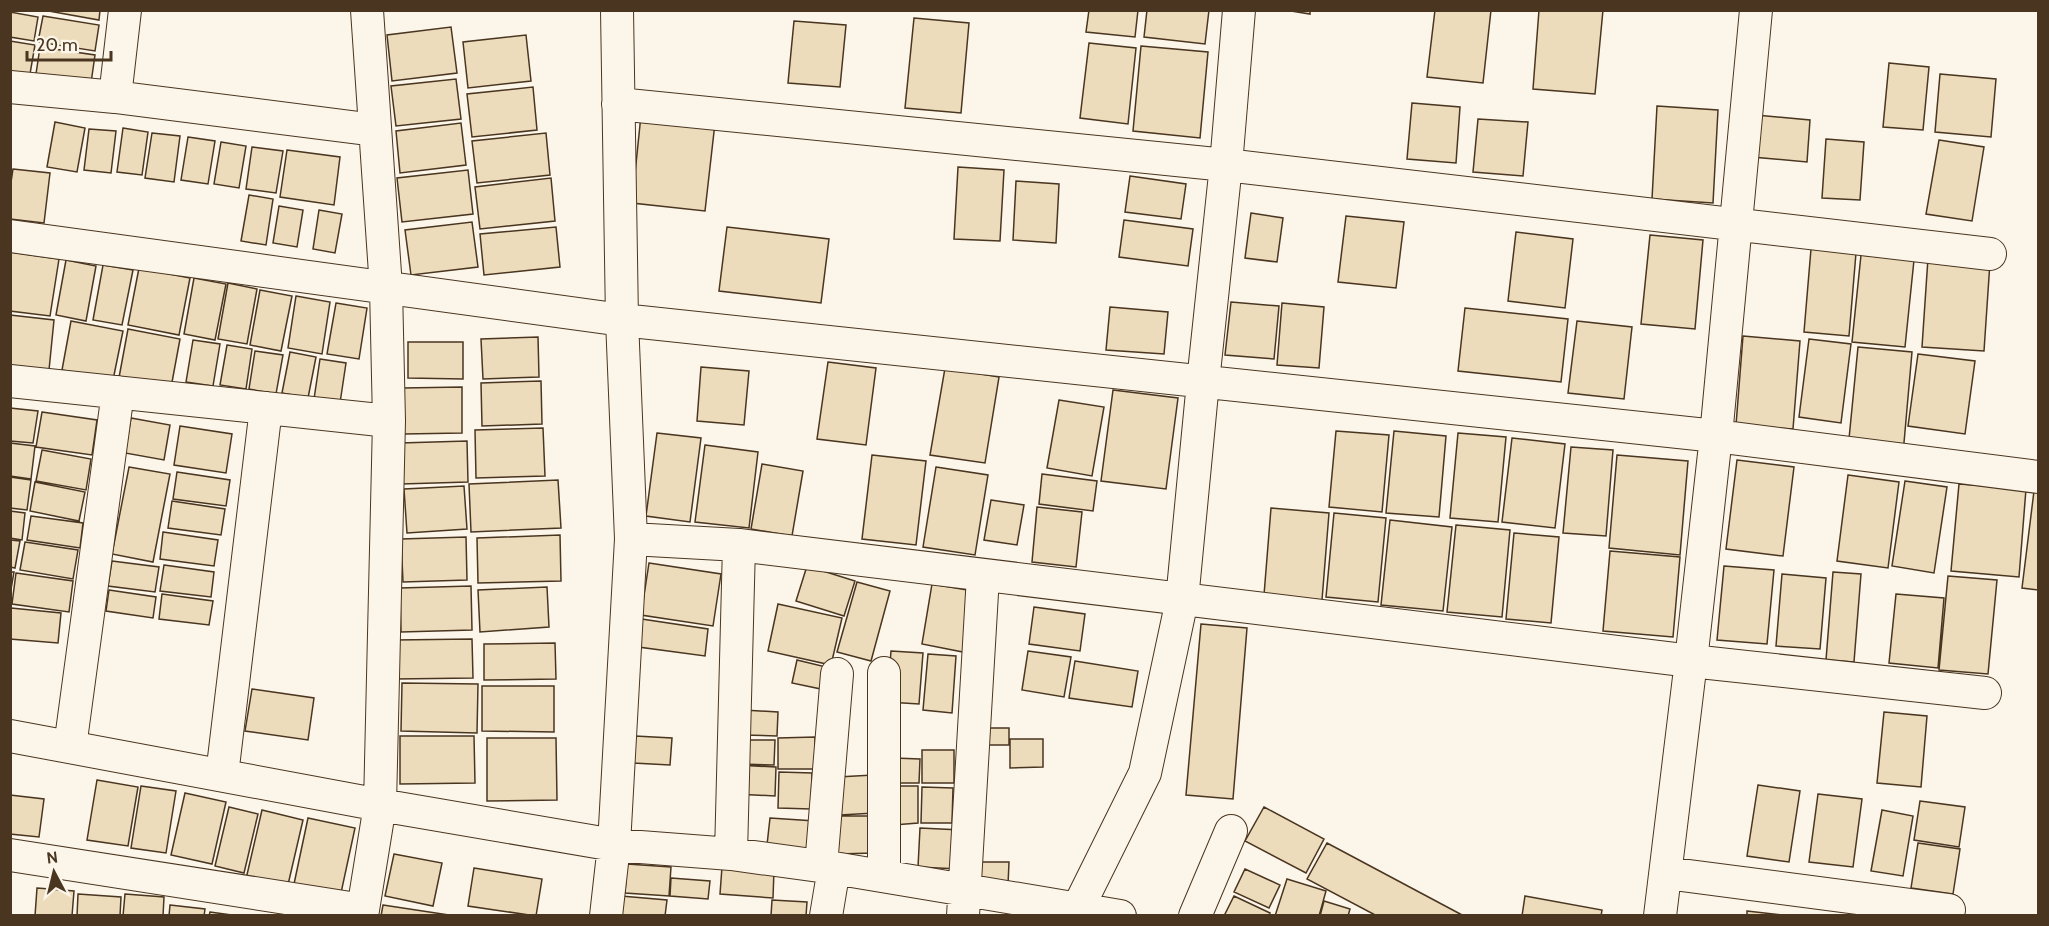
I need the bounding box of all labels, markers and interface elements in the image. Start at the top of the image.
scale bar [27,24,111,62]
text: 20 m [36,34,78,56]
north arrow [24,842,84,902]
text: N [45,847,59,868]

